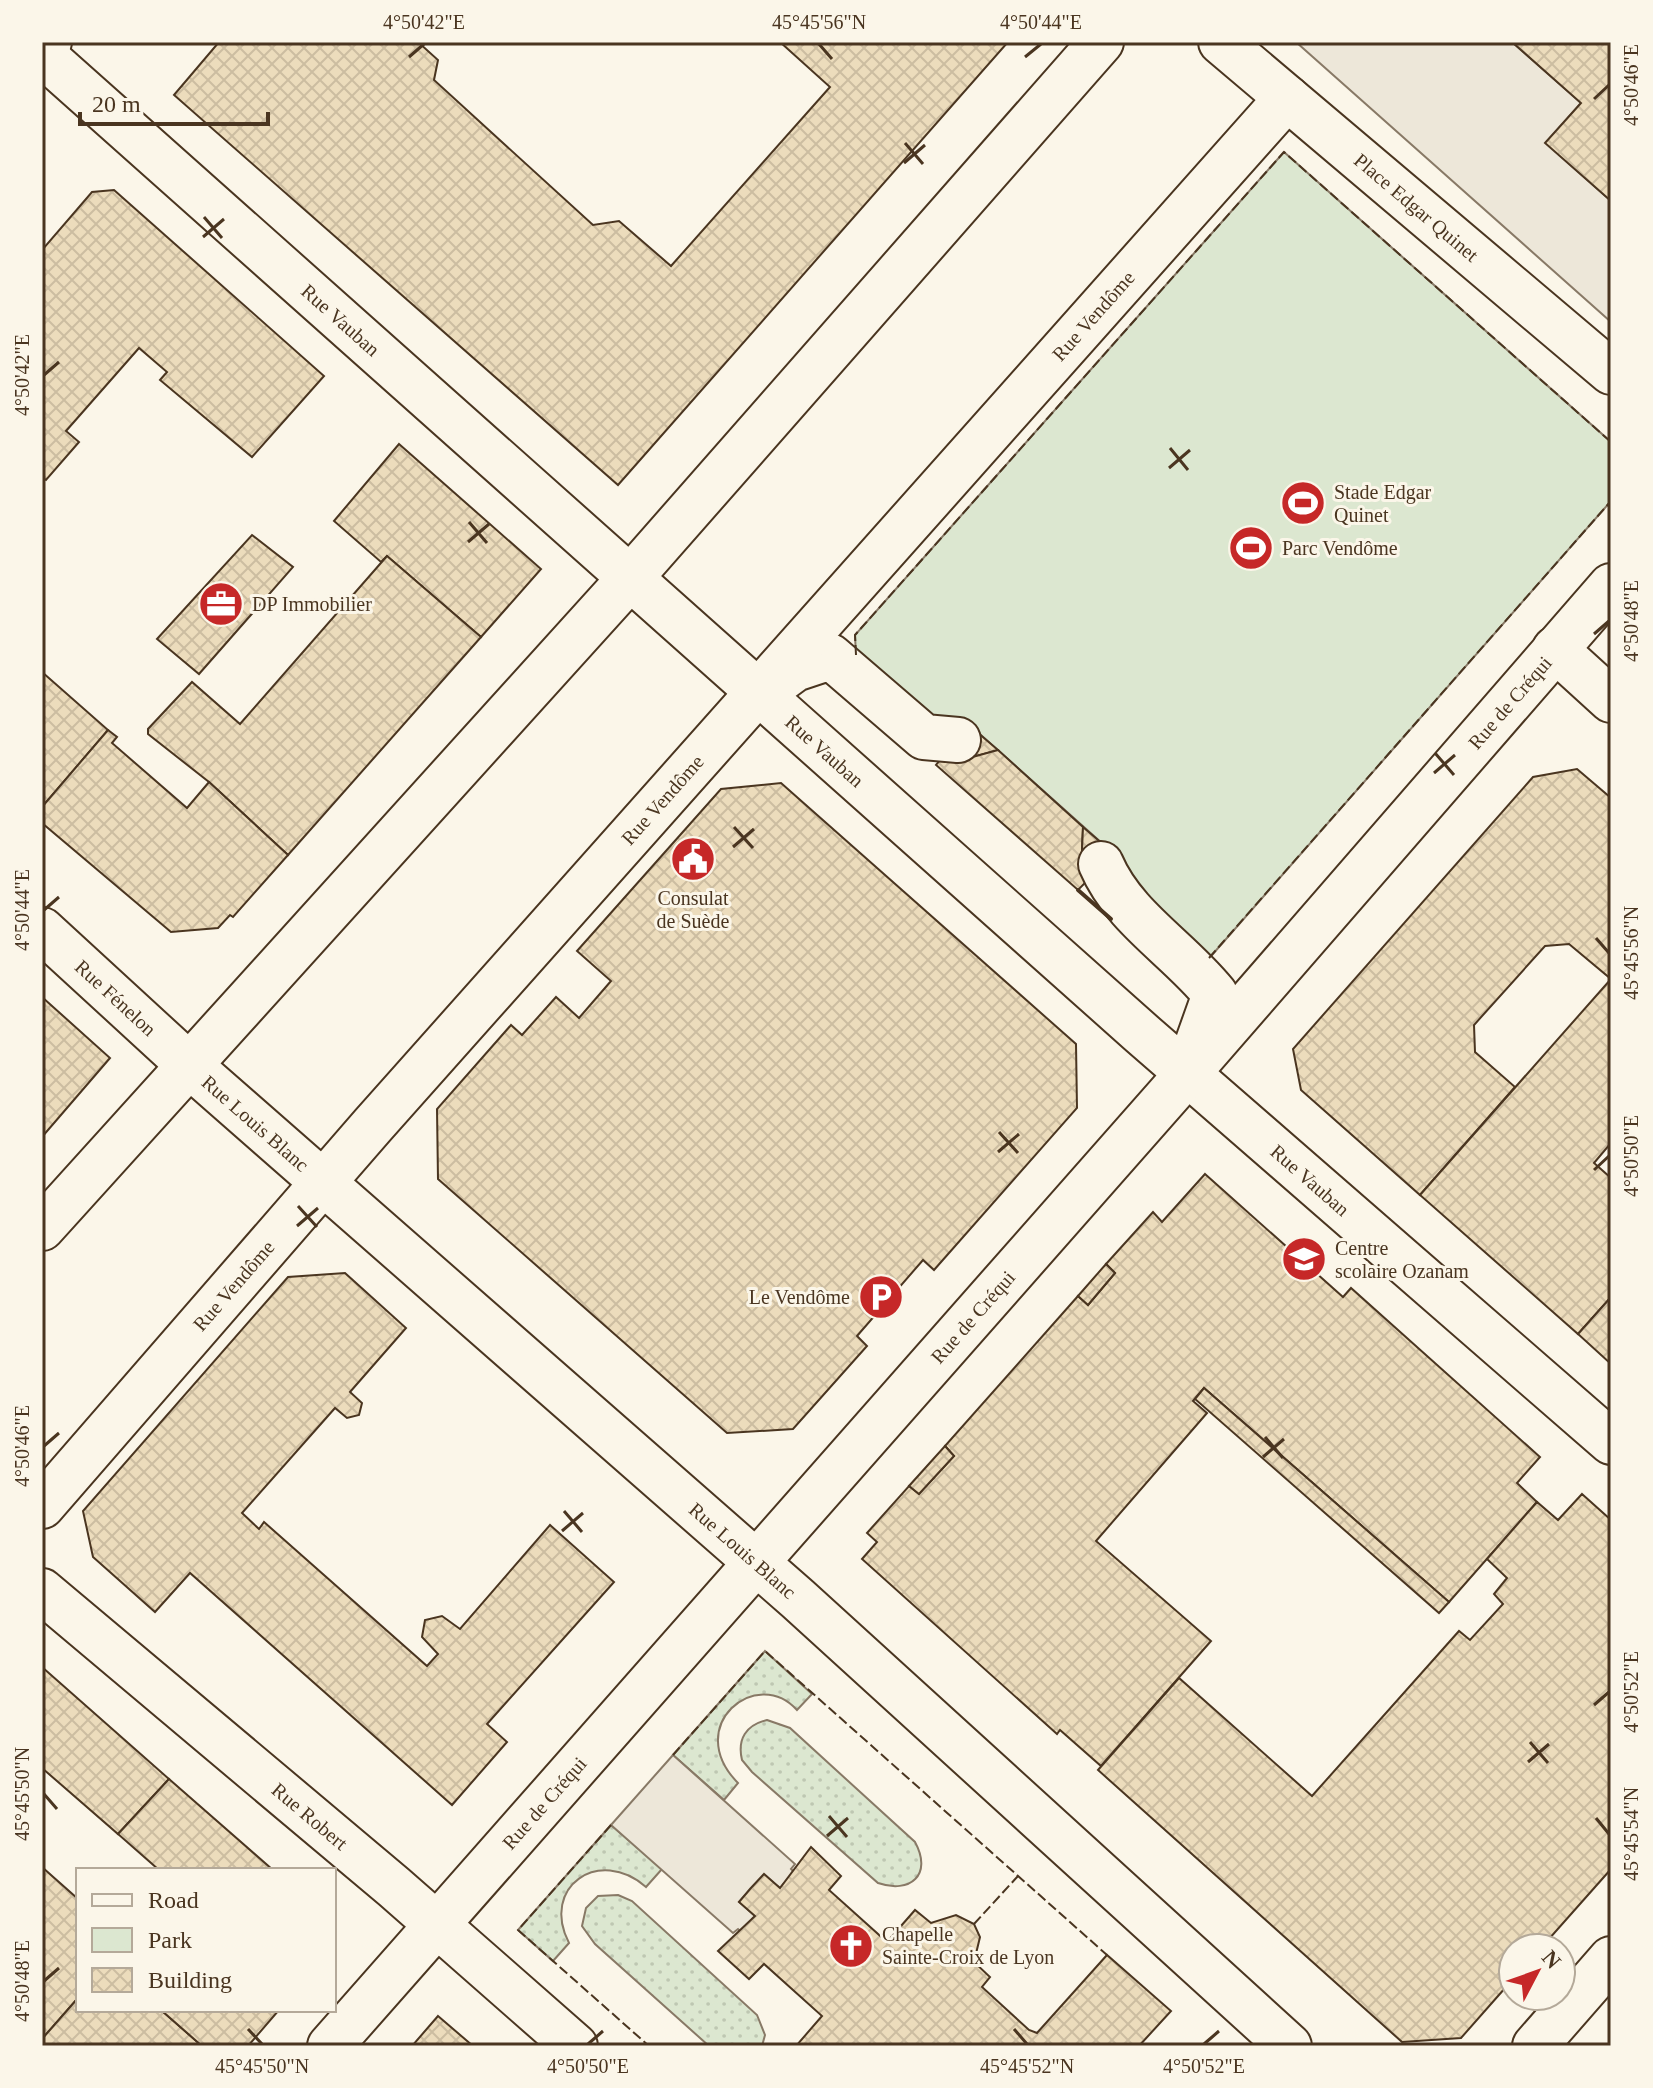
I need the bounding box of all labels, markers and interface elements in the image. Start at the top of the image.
text: 4°50'42"E [383,11,465,33]
text: 45°45'56"N [772,11,866,33]
text: 4°50'44"E [1000,11,1082,33]
text: 4°50'46"E [1620,44,1642,126]
scale bar [80,76,268,126]
text: 20 m [92,91,141,117]
street label: Place Edgar Quinet [1350,149,1483,266]
street label: Rue Vendôme [1048,266,1139,365]
street label: Rue Vauban [297,280,384,360]
text: 4°50'42"E [11,334,33,416]
sports icon: Stade Edgar Quinet [1279,479,1327,527]
place label: Stade Edgar Quinet [1334,481,1432,526]
sports icon: Parc Vendôme [1227,524,1275,572]
place label: Parc Vendôme [1282,537,1398,559]
office icon: DP Immobilier [197,580,245,628]
text: 4°50'48"E [1620,580,1642,662]
place label: DP Immobilier [252,593,372,615]
street label: Rue de Créqui [1464,651,1556,753]
street label: Rue Vauban [781,711,868,791]
street label: Rue Vendôme [617,750,708,849]
public building icon: Consulat de Suède [669,835,717,883]
text: 4°50'44"E [11,869,33,951]
place label: Consulat de Suède [657,887,729,932]
text: 45°45'56"N [1620,906,1642,1000]
street label: Rue Fénelon [71,955,161,1040]
street label: Rue Louis Blanc [198,1071,313,1176]
text: 4°50'50"E [1620,1115,1642,1197]
street label: Rue Vauban [1266,1140,1354,1220]
school or university icon: Centre scolaire Ozanam [1280,1235,1328,1283]
street label: Rue Vendôme [188,1236,279,1335]
place label: Centre scolaire Ozanam [1335,1237,1469,1282]
street label: Rue de Créqui [926,1266,1020,1368]
parking icon: Le Vendôme [857,1273,905,1321]
place label: Le Vendôme [749,1286,850,1308]
text: 4°50'46"E [11,1405,33,1487]
street label: Rue Louis Blanc [685,1498,801,1603]
text: 4°50'52"E [1620,1651,1642,1733]
text: 45°45'50"N [11,1747,33,1841]
street label: Rue de Créqui [498,1752,591,1854]
street label: Rue Robert [268,1778,352,1854]
text: 45°45'54"N [1620,1787,1642,1881]
legend [76,1868,336,2012]
text: Road [148,1887,199,1913]
church icon: Chapelle Sainte-Croix de Lyon [827,1922,875,1970]
place label: Chapelle Sainte-Croix de Lyon [882,1923,1054,1969]
text: Park [148,1927,192,1953]
north arrow [1497,1932,1577,2012]
text: 4°50'48"E [11,1940,33,2022]
text: N [1537,1945,1566,1973]
text: Building [148,1967,232,1993]
text: 45°45'50"N [215,2055,309,2077]
text: 4°50'50"E [547,2055,629,2077]
text: 45°45'52"N [980,2055,1074,2077]
text: 4°50'52"E [1163,2055,1245,2077]

